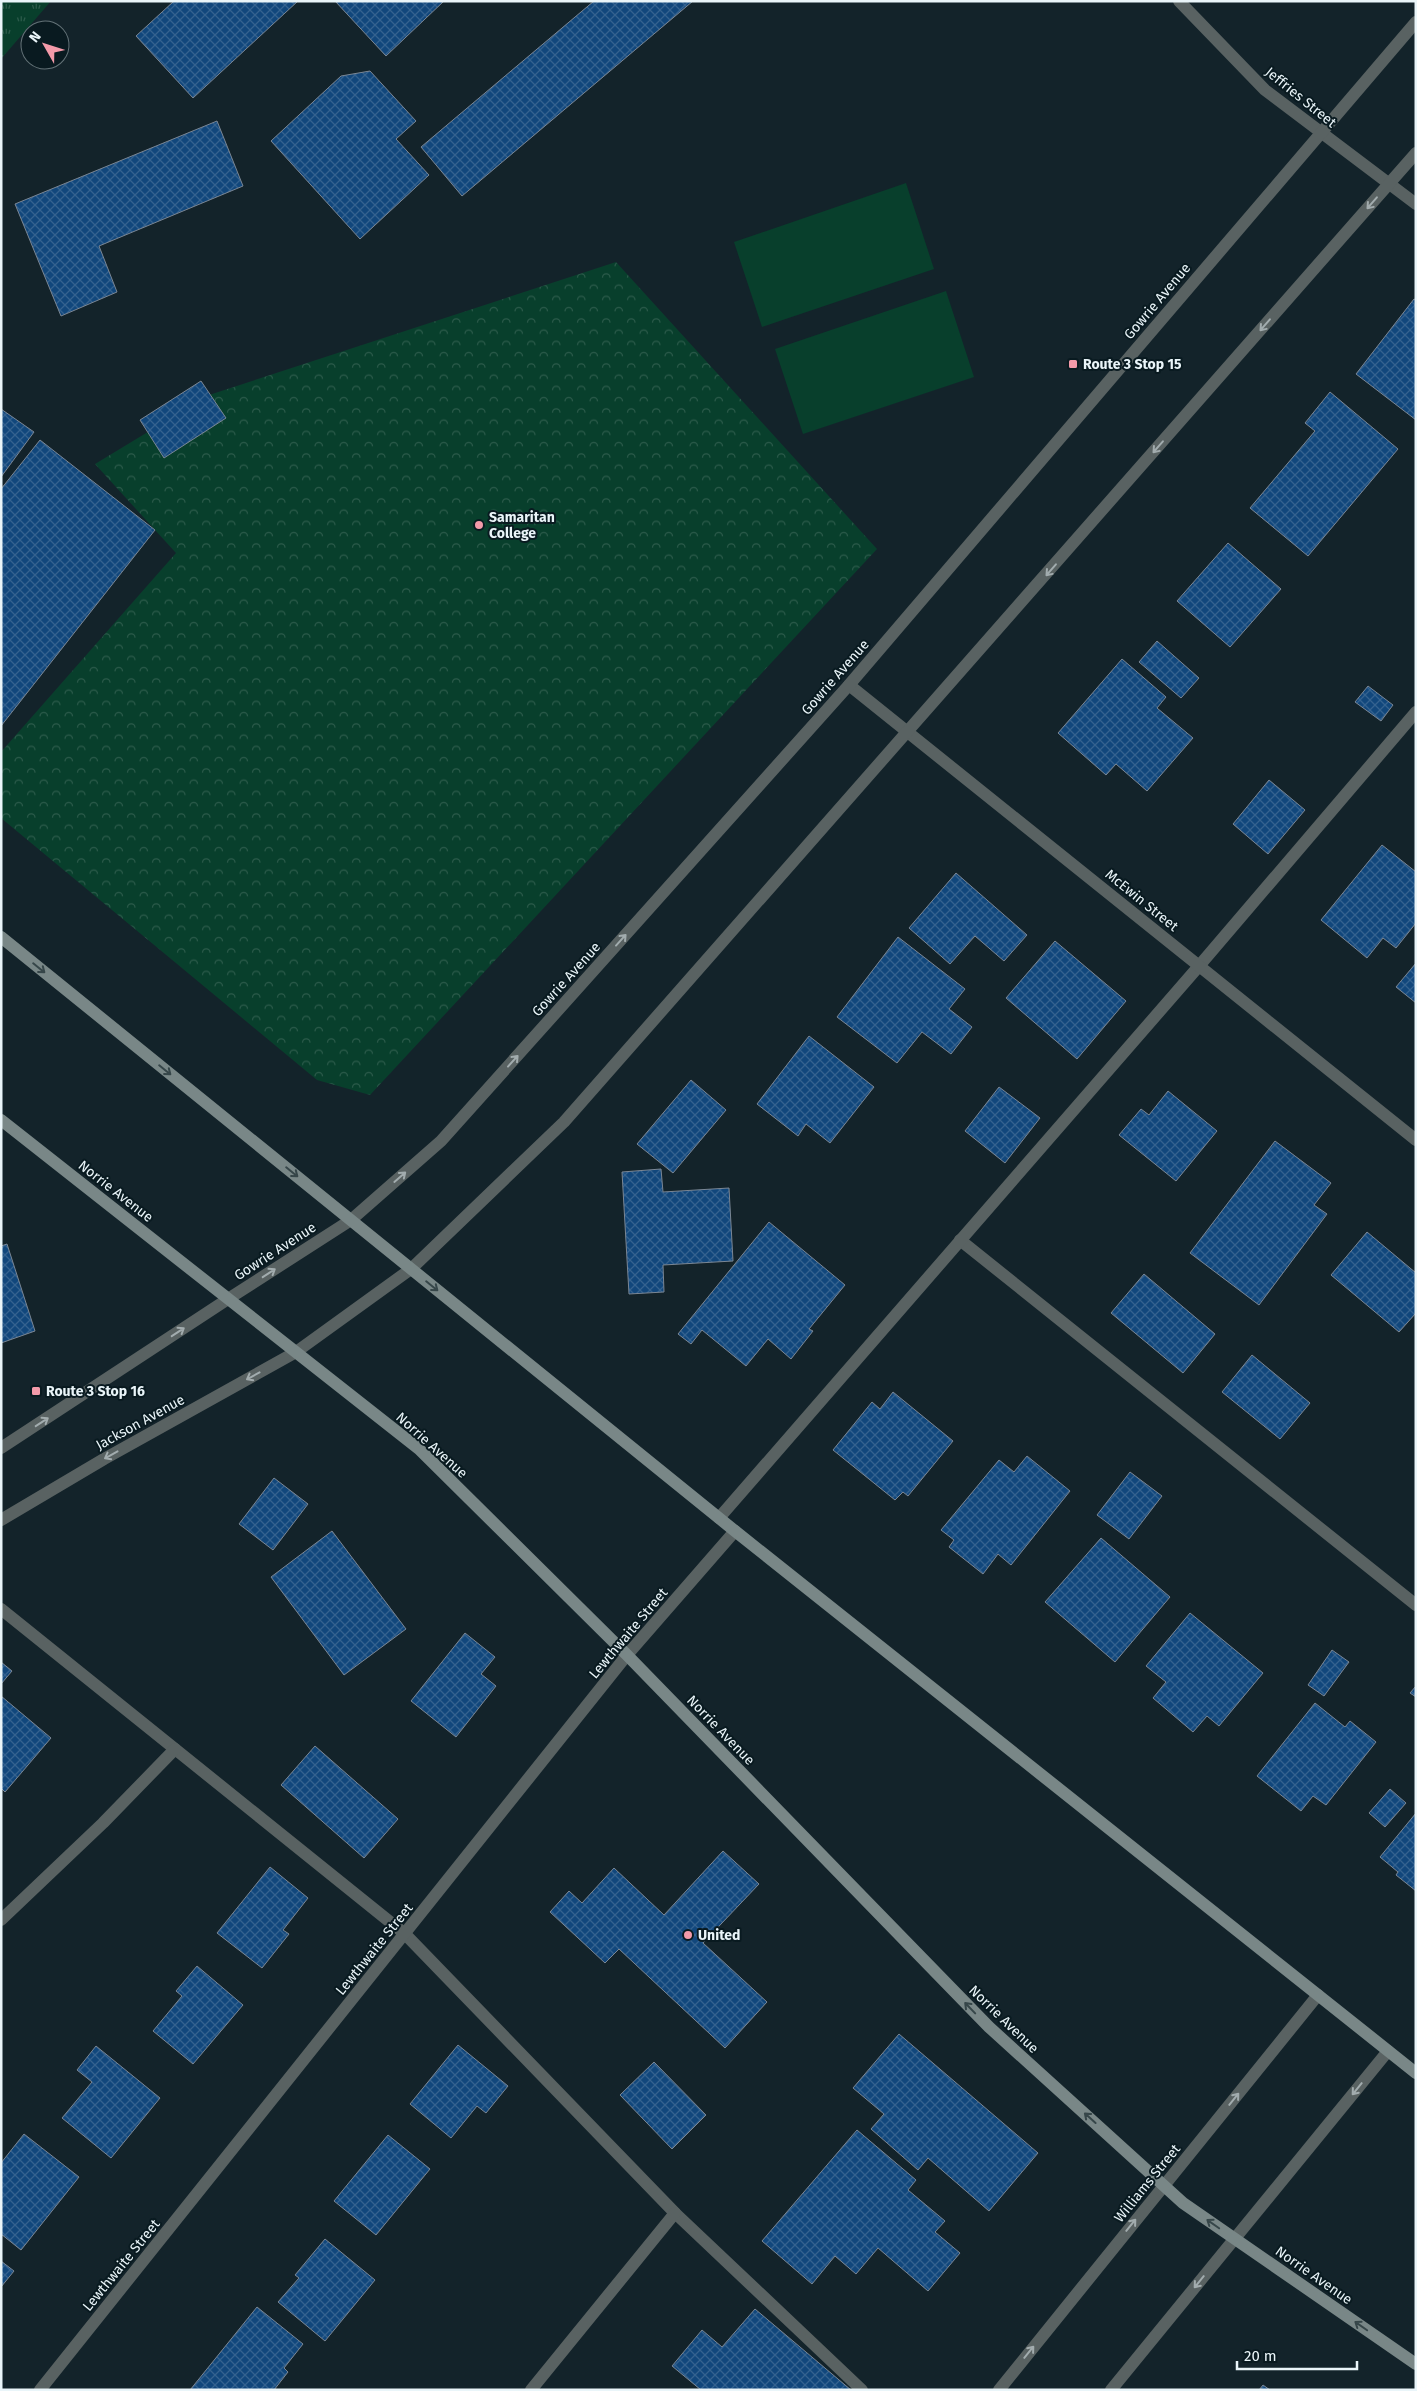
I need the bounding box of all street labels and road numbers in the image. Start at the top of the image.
street label: Jeffries Street [1262,64,1340,132]
street label: Gowrie Avenue [1121,260,1194,343]
street label: Gowrie Avenue [798,636,873,718]
street label: McEwin Street [1102,866,1182,936]
street label: Gowrie Avenue [529,939,604,1020]
street label: Norrie Avenue [75,1157,157,1226]
street label: Gowrie Avenue [231,1219,319,1284]
street label: Jackson Avenue [93,1391,188,1454]
street label: Norrie Avenue [392,1409,471,1482]
street label: Lewthwaite Street [586,1584,672,1682]
street label: Norrie Avenue [683,1692,758,1769]
street label: Lewthwaite Street [332,1899,417,1999]
street label: Norrie Avenue [965,1982,1042,2057]
street label: Williams Street [1111,2140,1185,2226]
street label: Lewthwaite Street [79,2215,164,2315]
street label: Norrie Avenue [1272,2243,1356,2308]

